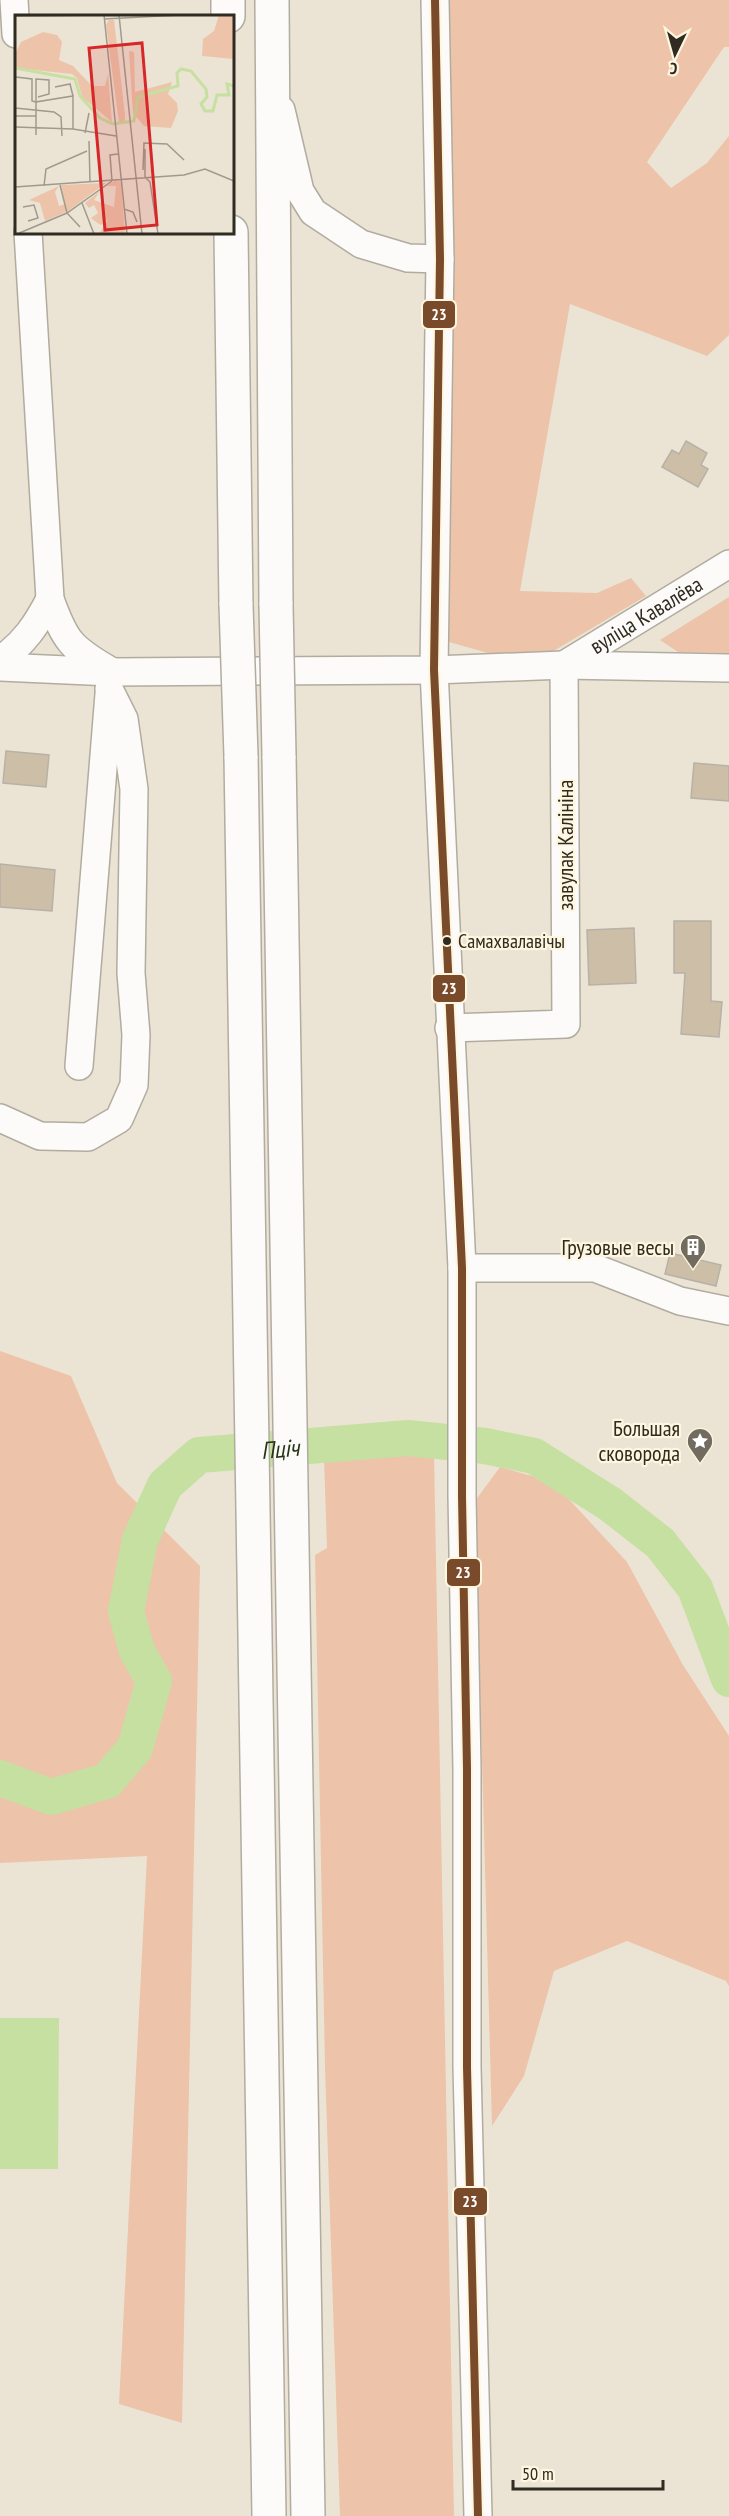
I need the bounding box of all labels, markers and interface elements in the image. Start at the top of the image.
inset map [15,15,234,234]
north arrow [645,24,705,84]
text: С [668,59,678,79]
line badge: 23 [422,300,456,329]
text: 23 [431,304,447,324]
street label: вуліца Кавалёва [584,570,707,660]
street label: завулак Калініна [551,780,579,910]
place label: Самахвалавічы [458,928,565,954]
marker: Самахвалавічы [441,935,453,947]
line badge: 23 [432,974,466,1003]
text: 23 [441,978,457,998]
building icon: Грузовые весы [678,1232,708,1270]
place label: Грузовые весы [561,1233,674,1261]
place label: Большая сковорода [598,1414,680,1467]
place icon: Большая сковорода [685,1426,715,1464]
water label: Пціч [260,1431,303,1465]
line badge: 23 [446,1558,481,1587]
text: 23 [455,1562,471,1582]
line badge: 23 [453,2187,488,2216]
text: 23 [462,2191,478,2211]
scale bar [513,2453,663,2491]
text: 50 m [522,2462,554,2485]

